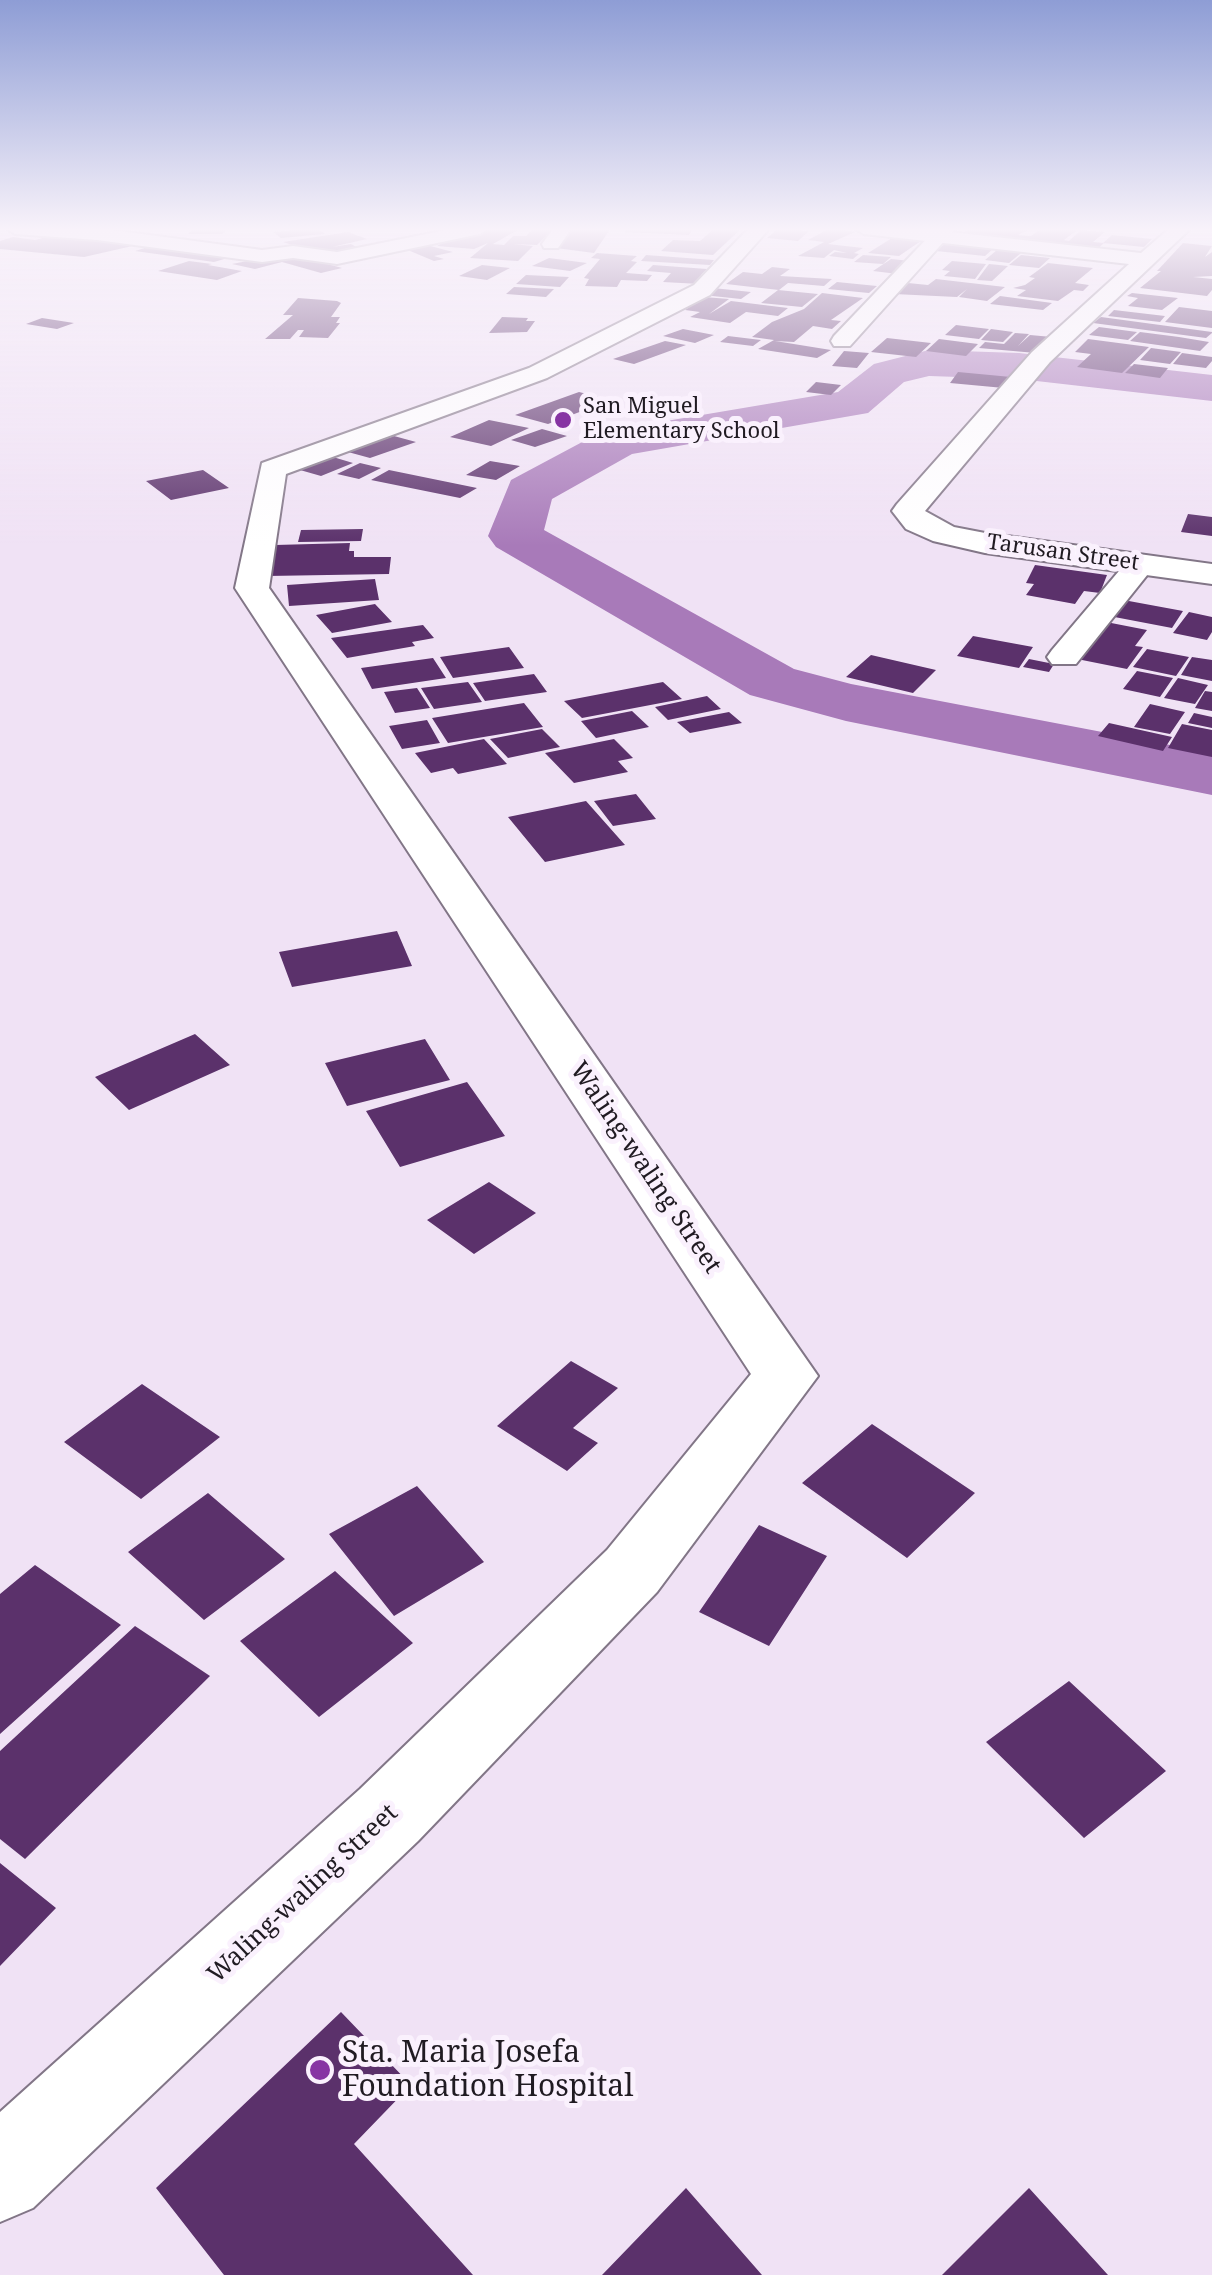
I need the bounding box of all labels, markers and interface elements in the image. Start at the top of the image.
place label: San Miguel Elementary School [583,394,780,446]
marker: San Miguel Elementary School [552,409,574,431]
street label: Tarusan Street [985,529,1141,577]
street label: Waling-waling Street [563,1057,727,1279]
street label: Waling-waling Street [202,1798,404,1990]
place label: Sta. Maria Josefa Foundation Hospital [342,2035,634,2106]
marker: Sta. Maria Josefa Foundation Hospital [307,2057,333,2083]

